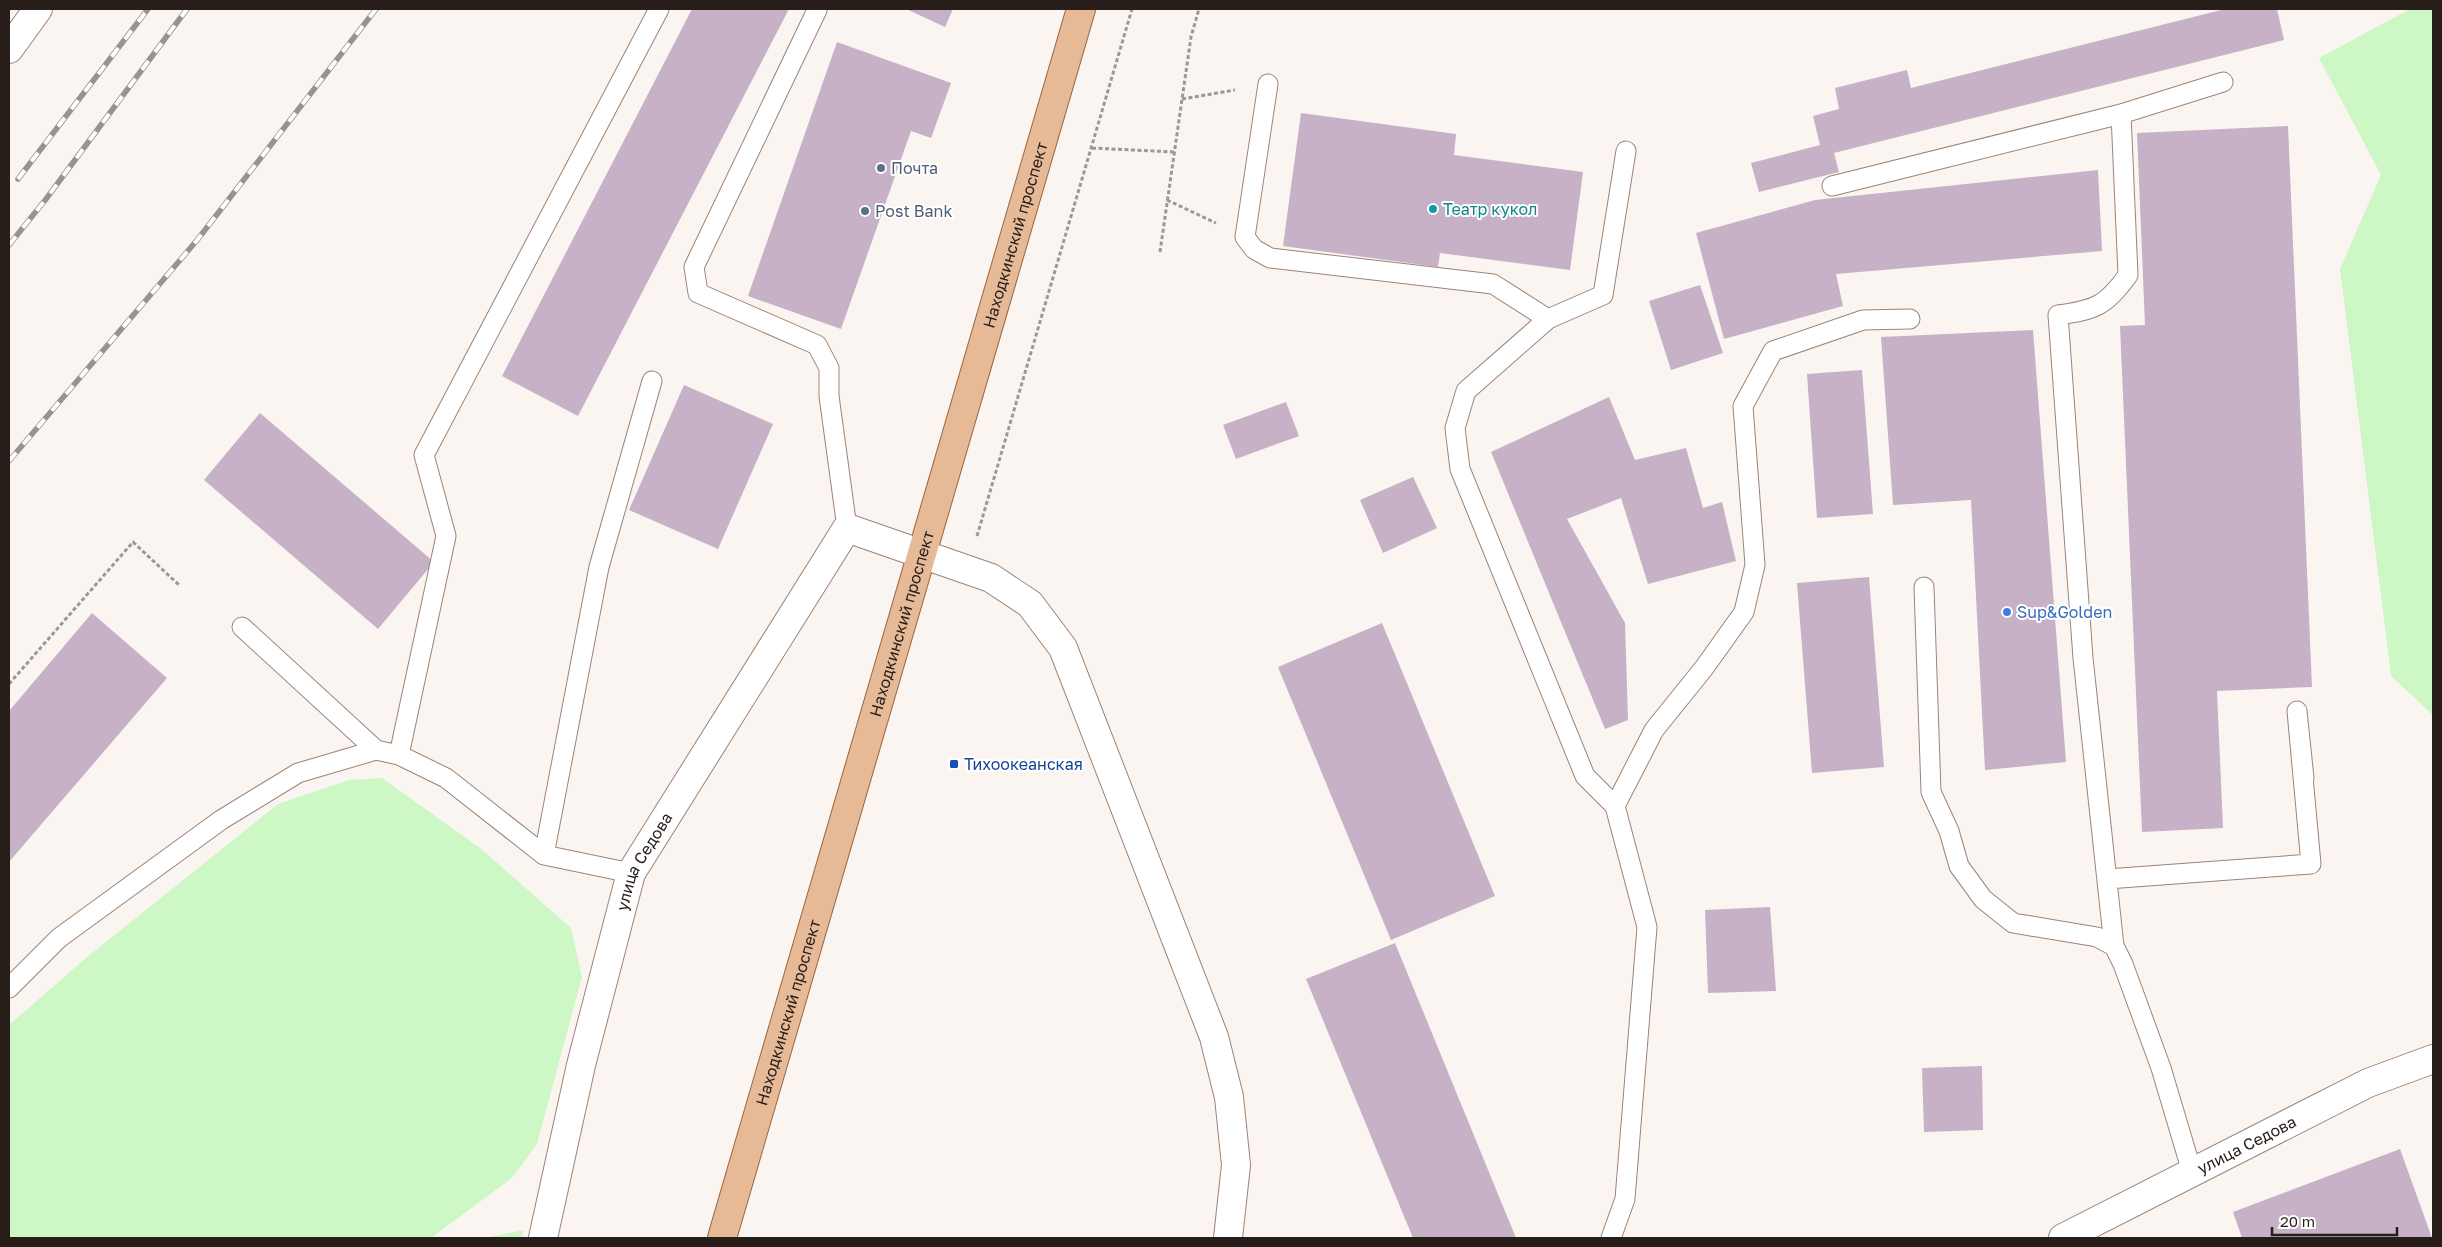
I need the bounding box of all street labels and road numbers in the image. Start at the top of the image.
street label: Находкинский проспект [978,139,1052,330]
street label: Находкинский проспект [865,528,938,719]
street label: улица Седова [612,809,676,913]
street label: Находкинский проспект [751,917,825,1108]
street label: улица Седова [2194,1111,2299,1178]

